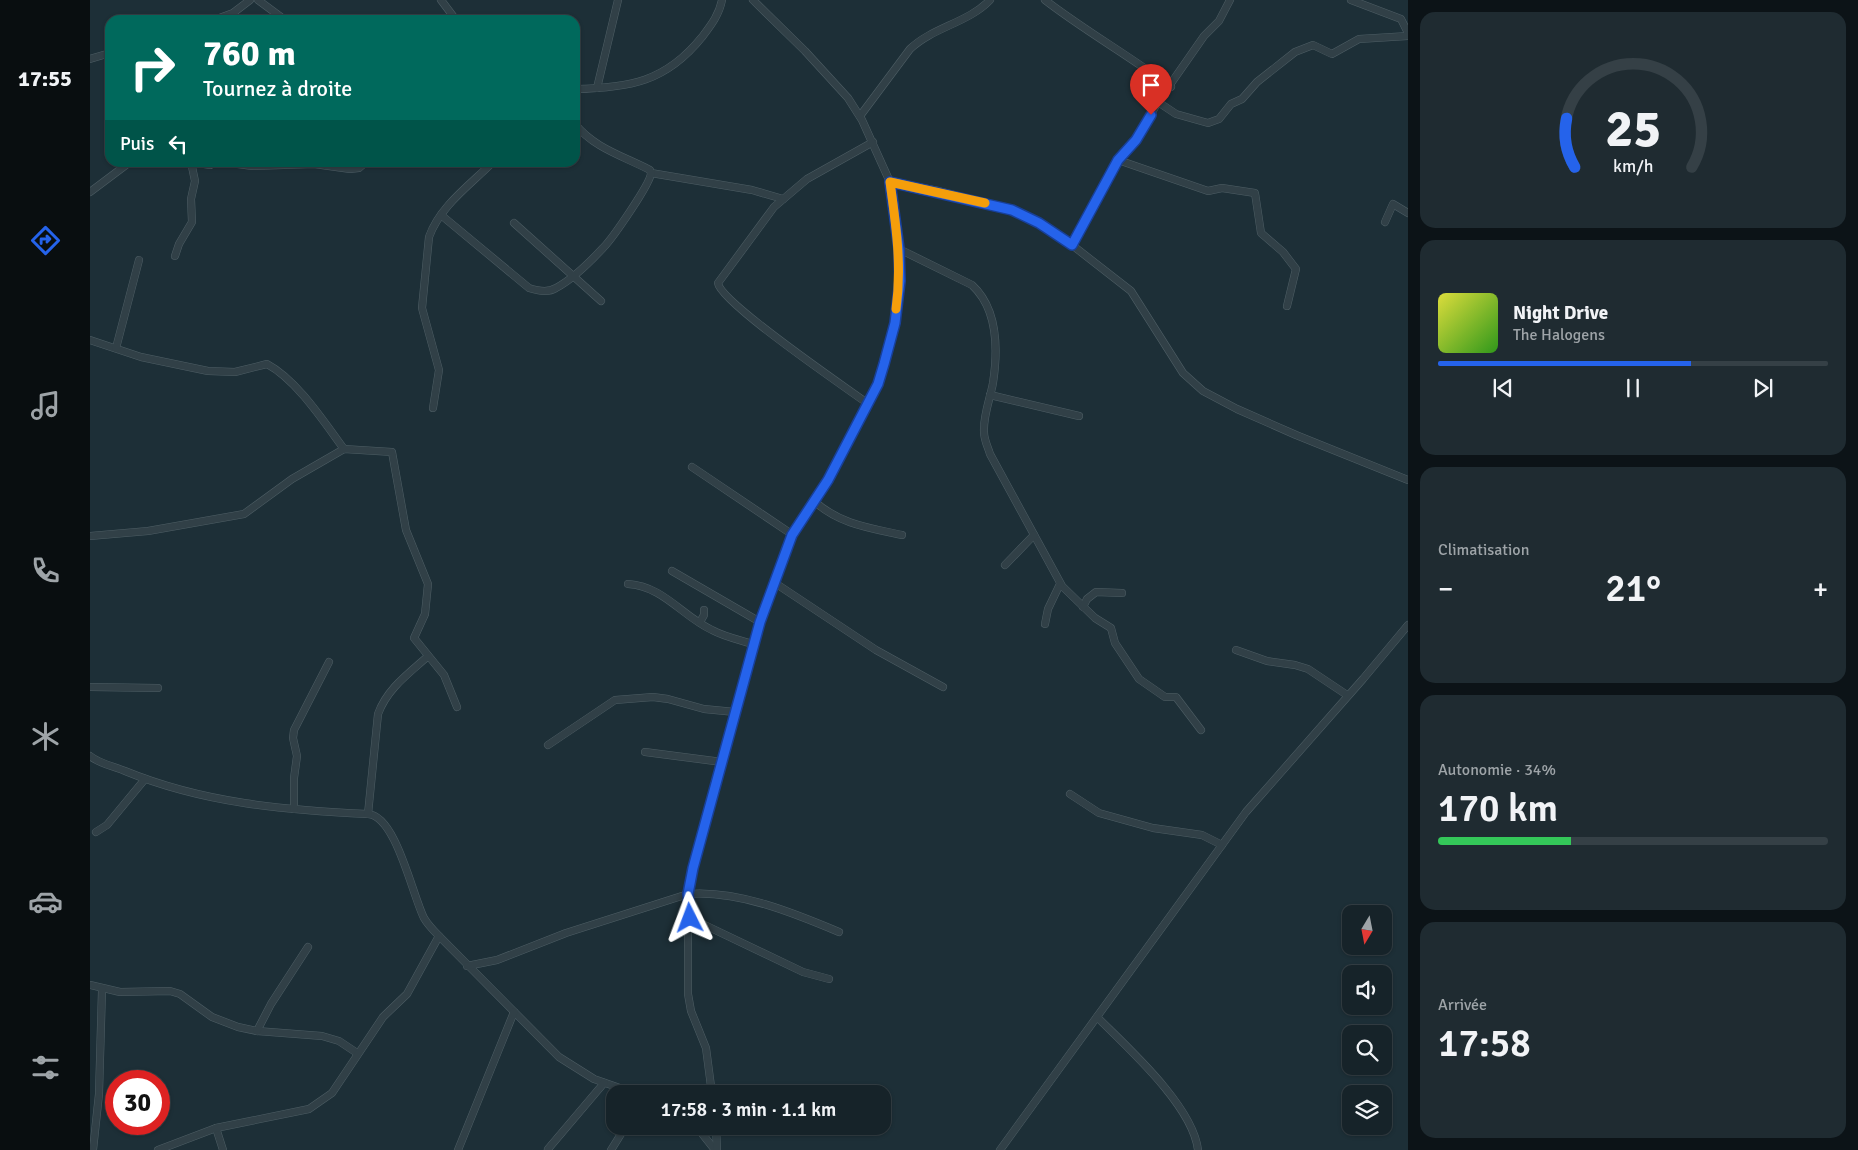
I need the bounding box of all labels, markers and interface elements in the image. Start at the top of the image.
text: 760 m [203,32,296,75]
icon: right [120,35,185,100]
pin [1130,64,1172,115]
text: 17:55 [18,65,72,92]
icon: arrive [1137,71,1165,99]
text: Tournez à droite [203,75,352,102]
text: 25 [1605,97,1661,161]
icon: left [164,130,192,158]
text: Puis [120,132,154,156]
text: km/h [1613,155,1653,177]
icon: directions [28,223,63,258]
text: Night Drive [1513,301,1608,325]
text: The Halogens [1513,325,1605,345]
icon: previous [1489,374,1517,402]
icon: pause [1619,374,1647,402]
icon: next [1749,374,1777,402]
icon: music [28,388,63,423]
text: Climatisation [1438,540,1529,560]
icon: phone [28,553,63,588]
text: 21° [1605,565,1661,612]
text: − [1438,572,1453,606]
text: + [1813,572,1828,606]
icon: climate [28,719,63,754]
text: Autonomie · 34% [1438,760,1556,780]
text: 170 km [1438,785,1558,832]
icon: car [28,884,63,919]
position arrow [663,891,715,943]
north arrow [1342,905,1392,955]
map controls [1342,905,1392,1135]
button: sound [1342,965,1392,1015]
text: Arrivée [1438,995,1487,1015]
text: 17:58 [1438,1020,1531,1067]
button: search [1342,1025,1392,1075]
icon: filters [28,1050,63,1085]
speed limit sign: 30 [105,1070,170,1135]
button: layers [1342,1085,1392,1135]
text: 17:58 · 3 min · 1.1 km [661,1098,836,1122]

